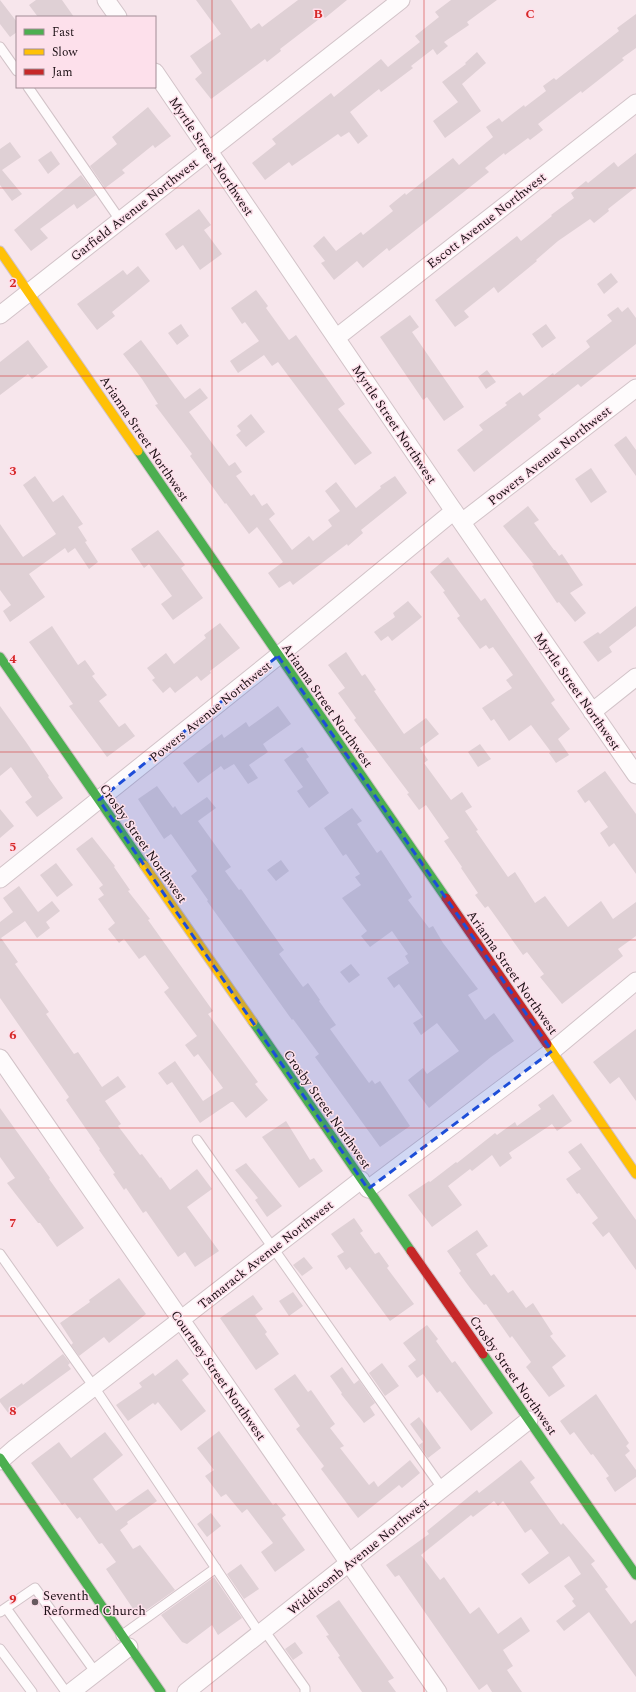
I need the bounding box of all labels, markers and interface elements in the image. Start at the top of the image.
text: B [313,4,323,24]
text: C [525,4,535,24]
legend [16,16,156,88]
text: Fast [52,23,74,42]
text: Slow [52,43,78,62]
text: Jam [52,63,73,82]
street label: Myrtle Street Northwest [164,93,259,220]
street label: Garfield Avenue Northwest [66,153,203,266]
street label: Escott Avenue Northwest [423,167,551,274]
text: 2 [9,273,17,293]
street label: Myrtle Street Northwest [347,361,442,488]
street label: Arianna Street Northwest [94,372,194,506]
street label: Powers Avenue Northwest [484,401,616,510]
text: 3 [9,461,17,481]
street label: Myrtle Street Northwest [529,629,626,755]
street label: Arianna Street Northwest [276,639,378,772]
text: 4 [9,649,17,669]
street label: Powers Avenue Northwest [145,656,276,767]
street label: Crosby Street Northwest [94,780,192,908]
text: 5 [9,837,17,857]
street label: Arianna Street Northwest [461,906,563,1039]
text: 6 [9,1025,17,1045]
street label: Crosby Street Northwest [278,1046,376,1174]
street label: Tamarack Avenue Northwest [194,1195,338,1314]
text: 7 [9,1213,17,1233]
street label: Courtney Street Northwest [165,1306,271,1445]
street label: Crosby Street Northwest [464,1312,562,1440]
text: 8 [9,1401,17,1421]
street label: Widdicomb Avenue Northwest [284,1493,434,1620]
place label: Seventh Reformed Church [43,1586,146,1621]
text: 9 [9,1589,17,1609]
marker: Seventh Reformed Church [30,1597,40,1607]

